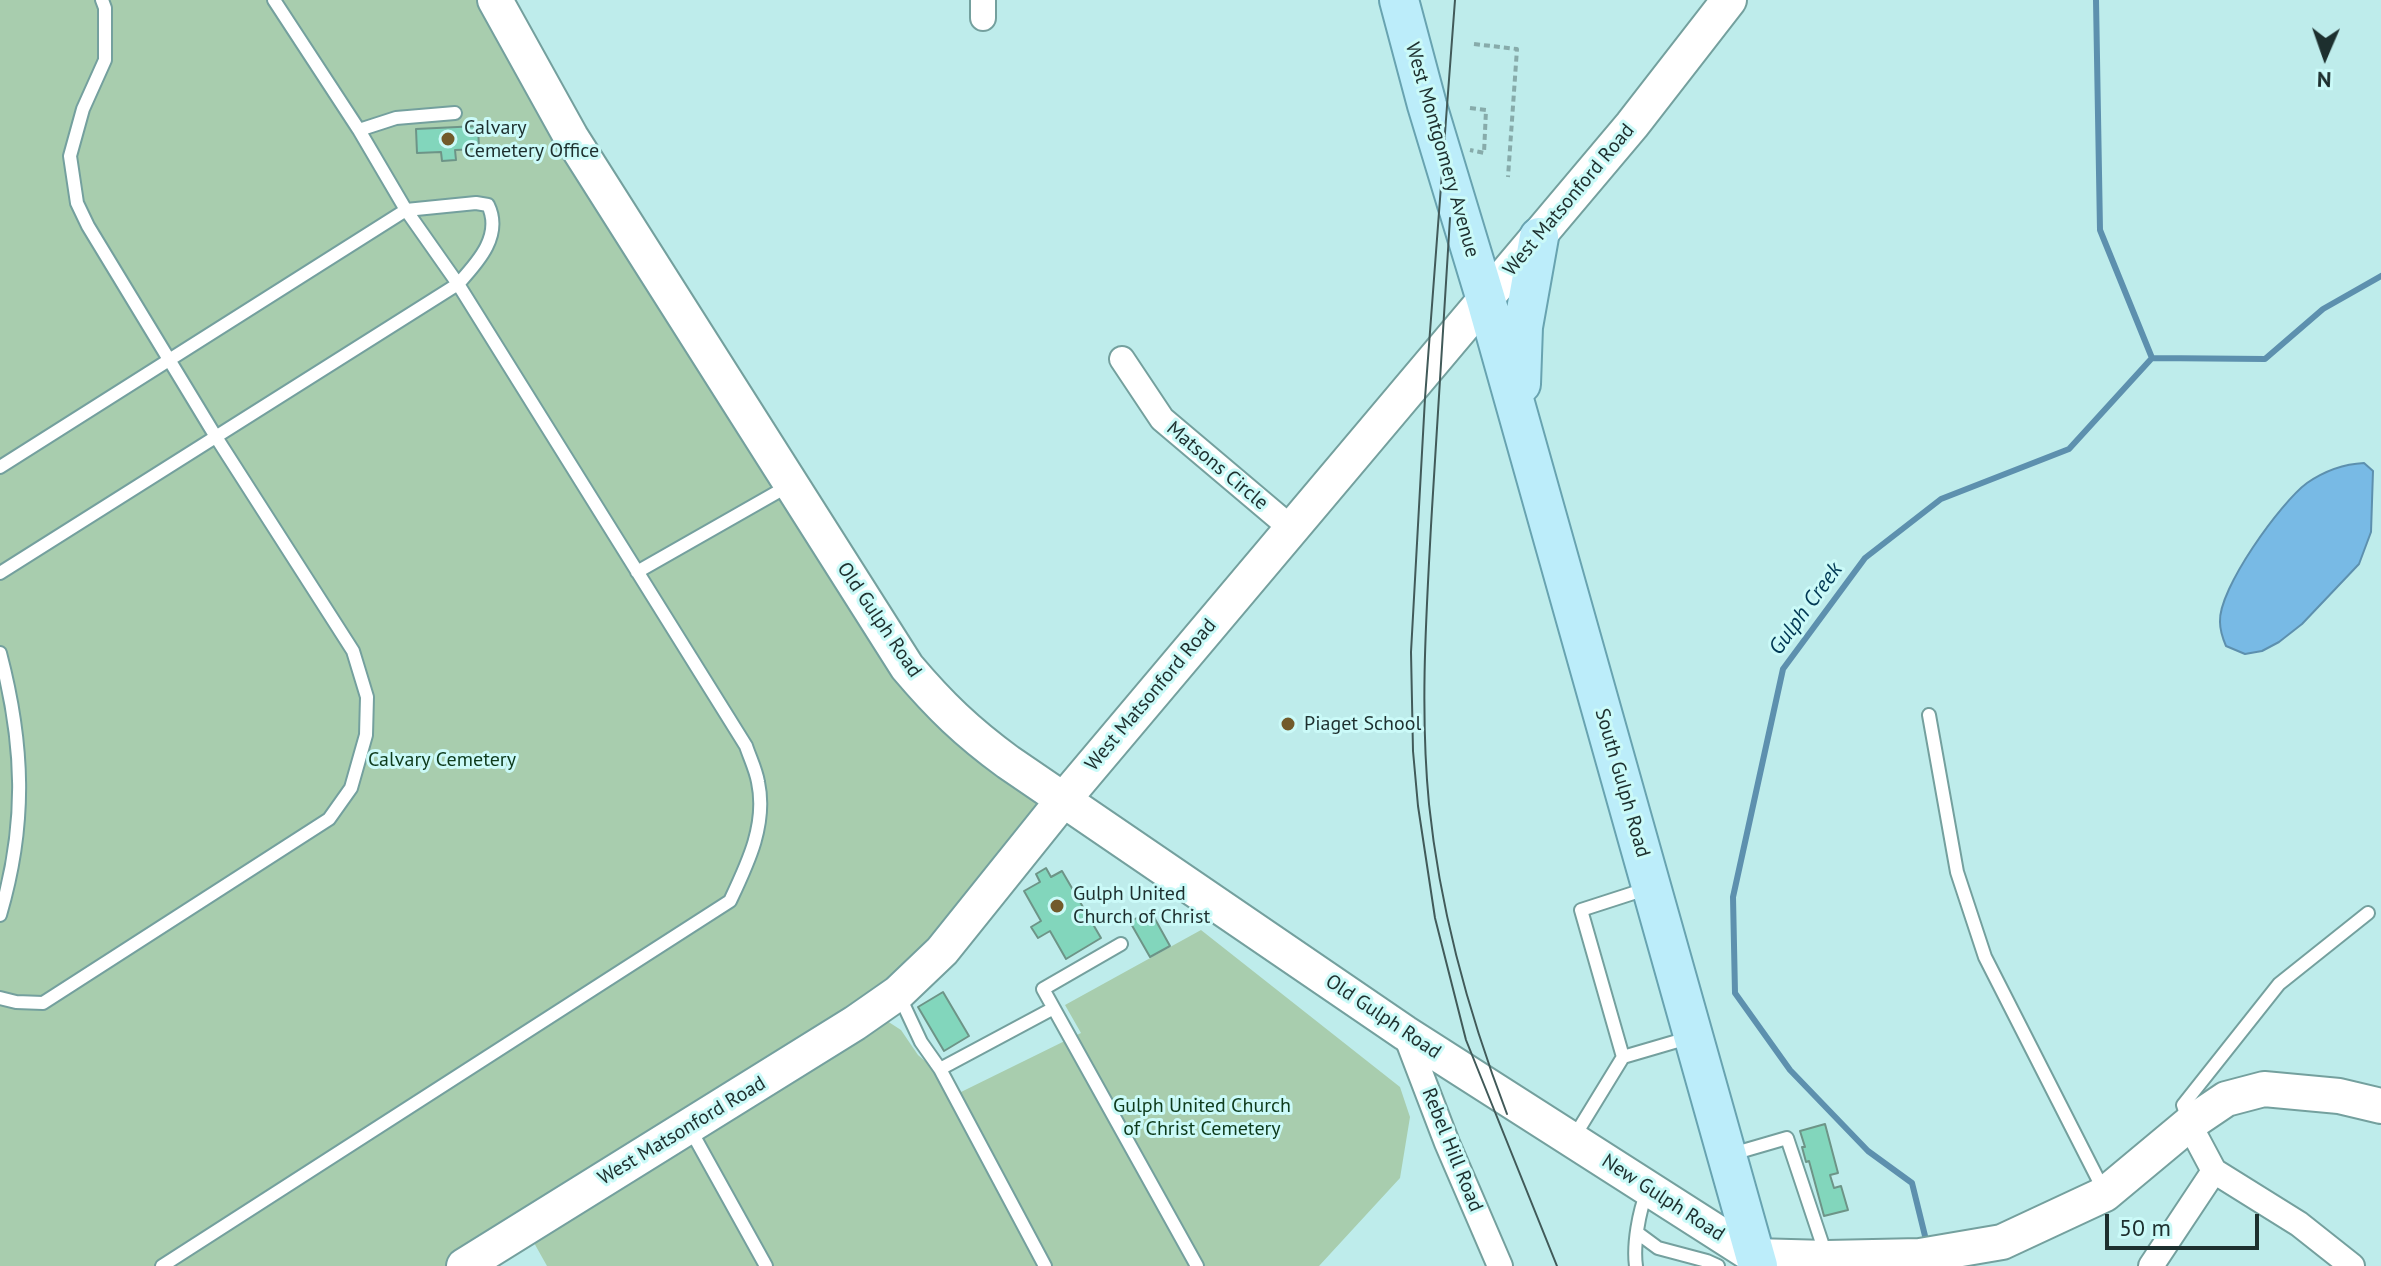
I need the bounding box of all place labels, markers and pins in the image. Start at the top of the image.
place label: Calvary Cemetery Office [464,116,599,163]
marker: Calvary Cemetery Office [439,130,457,148]
place label: Piaget School [1304,712,1421,736]
marker: Piaget School [1279,715,1297,733]
place label: Gulph United Church of Christ [1073,882,1210,929]
marker: Gulph United Church of Christ [1048,897,1066,915]

